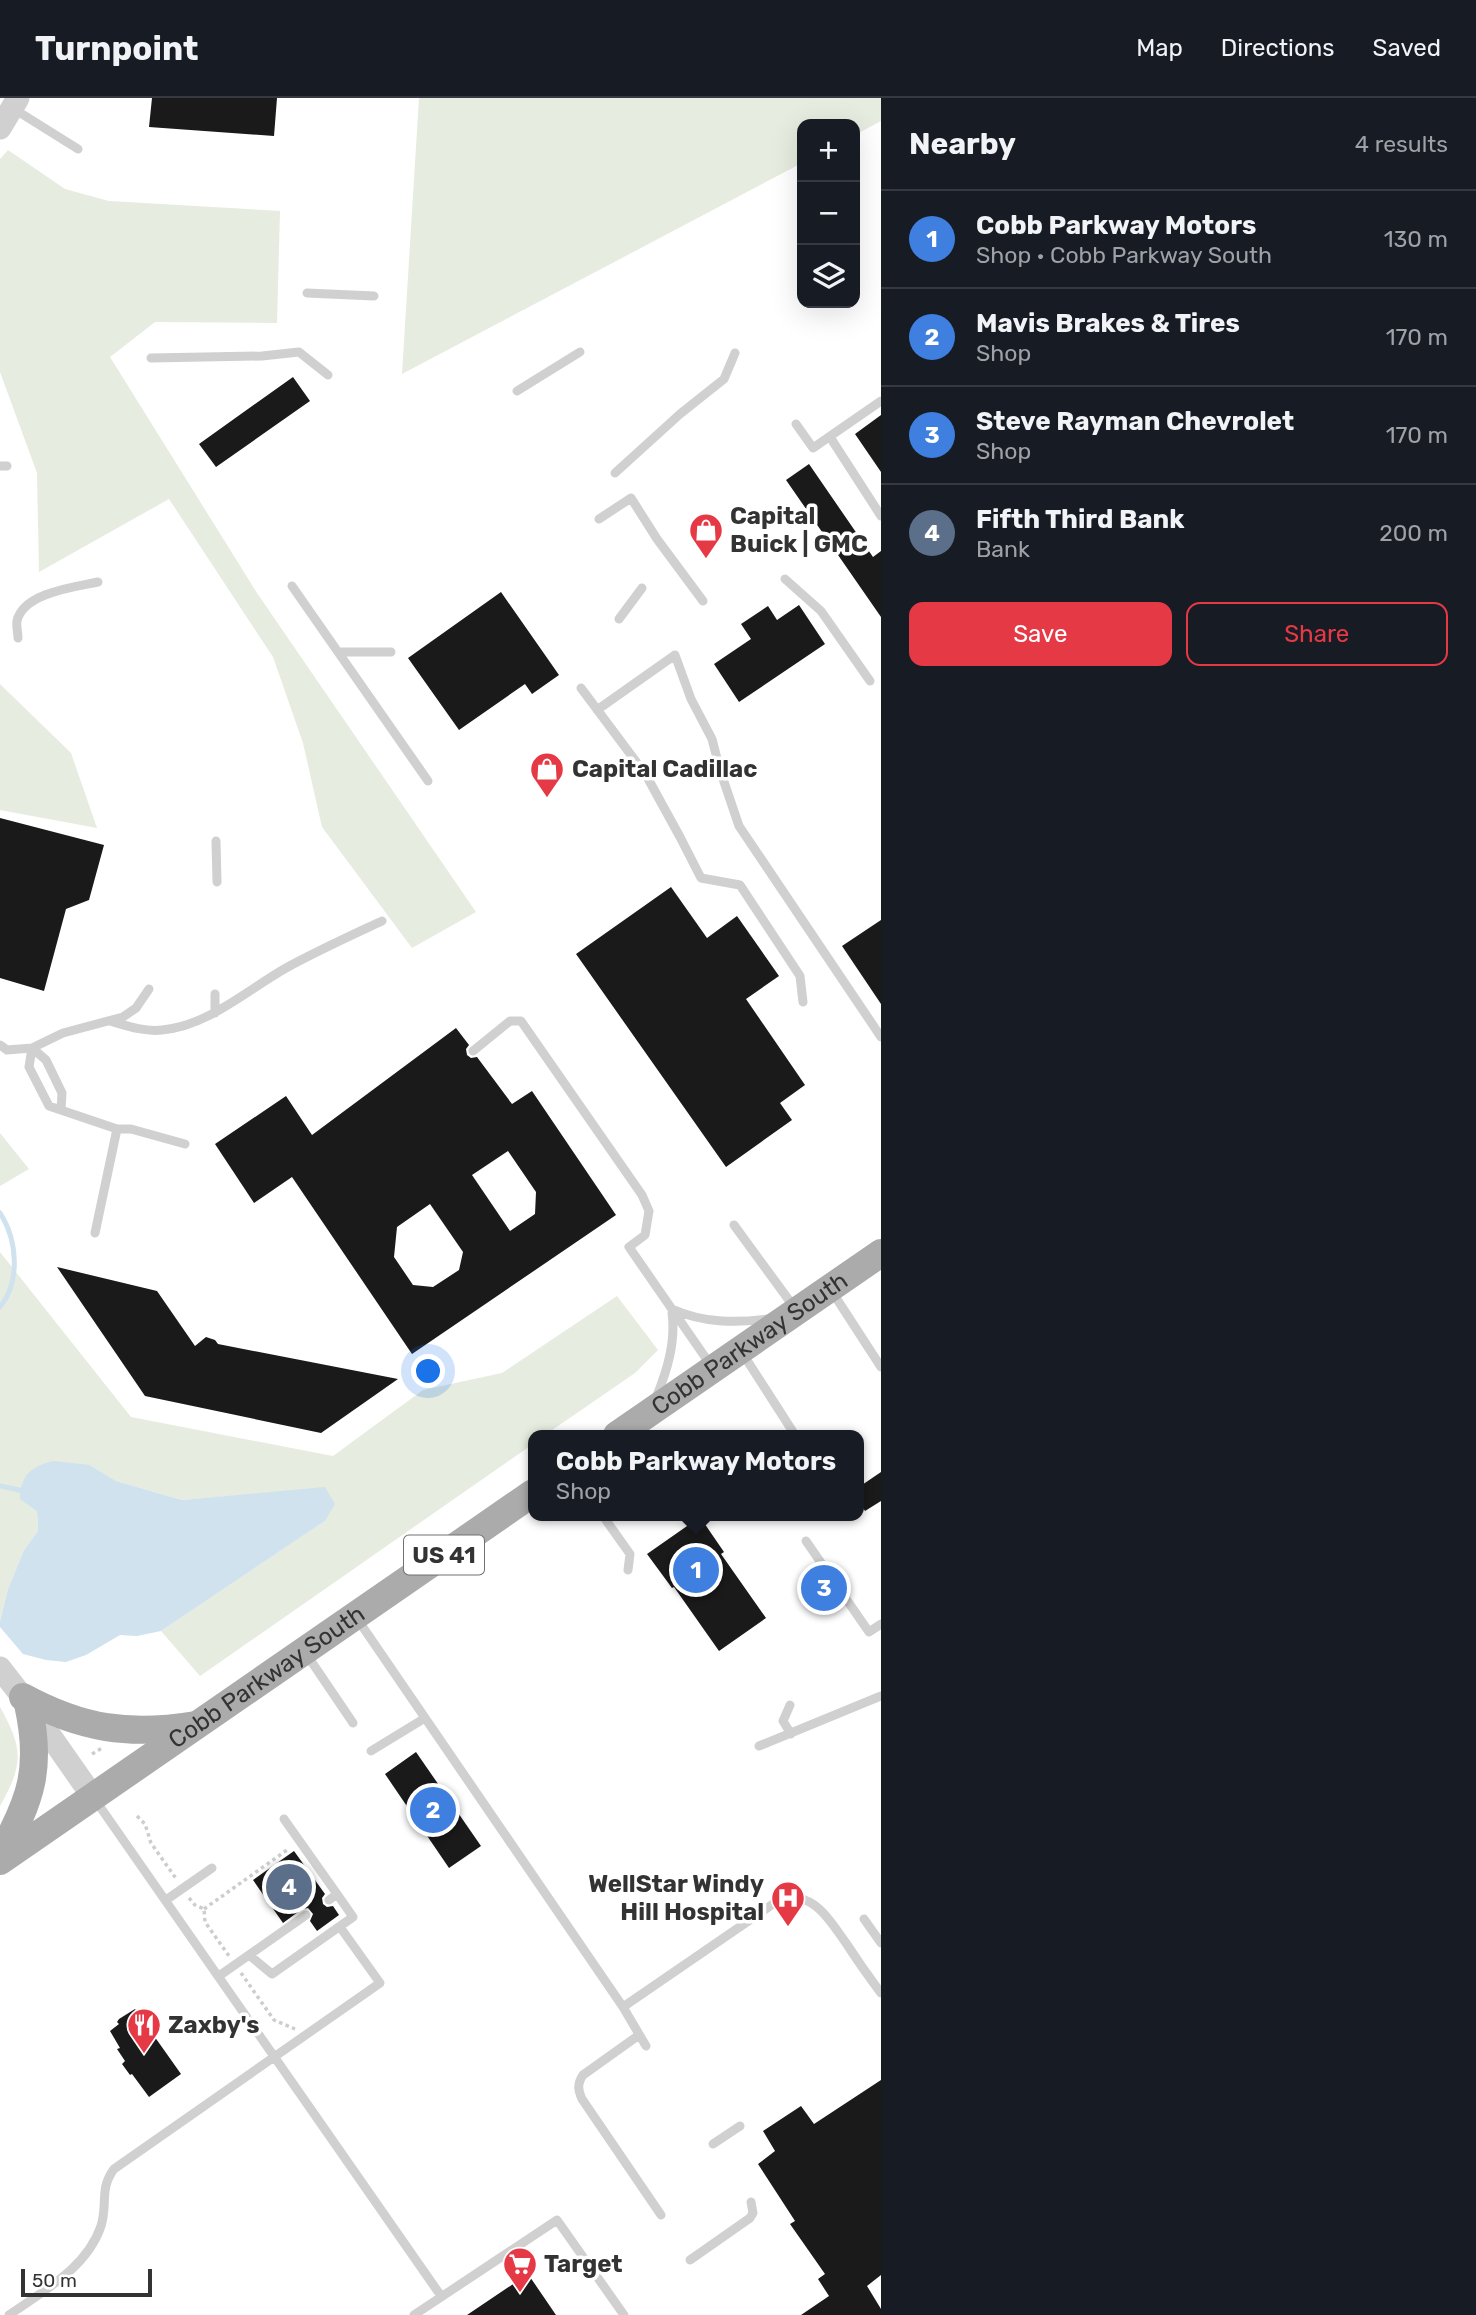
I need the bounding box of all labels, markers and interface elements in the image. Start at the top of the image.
text: Turnpoint [35,29,198,68]
text: Map [1136,34,1183,62]
text: Directions [1221,34,1334,62]
text: Saved [1372,34,1441,62]
map controls [797,119,860,308]
button: + [797,119,860,182]
text: Nearby [909,126,1016,162]
text: 4 results [1355,130,1448,158]
button: − [797,182,860,245]
text: Cobb Parkway Motors [976,210,1256,241]
text: 1 [926,225,938,253]
text: 130 m [1384,225,1448,253]
text: Shop · Cobb Parkway South [976,241,1272,269]
button: layers [797,245,860,308]
text: Mavis Brakes & Tires [976,308,1240,339]
text: 2 [925,323,939,351]
text: 170 m [1386,323,1448,351]
text: Shop [976,339,1031,367]
text: Steve Rayman Chevrolet [976,406,1294,437]
text: 3 [924,421,940,449]
text: 170 m [1386,421,1448,449]
text: Shop [976,437,1031,465]
place label: Capital Buick | GMC [730,502,868,558]
text: Fifth Third Bank [976,504,1185,535]
shop icon: Capital Buick | GMC [687,511,725,560]
text: 4 [924,519,940,547]
text: 200 m [1379,519,1448,547]
text: Bank [976,535,1030,563]
button: Save [909,602,1172,666]
button: Share [1186,602,1448,666]
shop icon: Capital Cadillac [528,750,566,799]
place label: Capital Cadillac [572,755,757,783]
street label: Cobb Parkway South [646,1266,853,1421]
your location [411,1354,445,1388]
popup [528,1430,864,1521]
text: Cobb Parkway Motors [556,1446,836,1477]
text: Shop [556,1477,611,1505]
road number: US 41 [404,1536,484,1574]
pin: 1 [673,1544,719,1596]
pin: 3 [801,1562,847,1614]
street label: Cobb Parkway South [163,1600,370,1754]
pin: 2 [410,1784,456,1836]
pin: 4 [266,1861,312,1913]
place label: WellStar Windy Hill Hospital [588,1870,764,1926]
hospital icon: WellStar Windy Hill Hospital [769,1879,807,1928]
restaurant icon: Zaxby's [125,2006,163,2055]
place label: Zaxby's [168,2011,260,2039]
supermarket icon: Target [501,2245,539,2294]
place label: Target [544,2250,623,2278]
scale bar [21,2266,152,2298]
text: 50 m [32,2269,77,2292]

